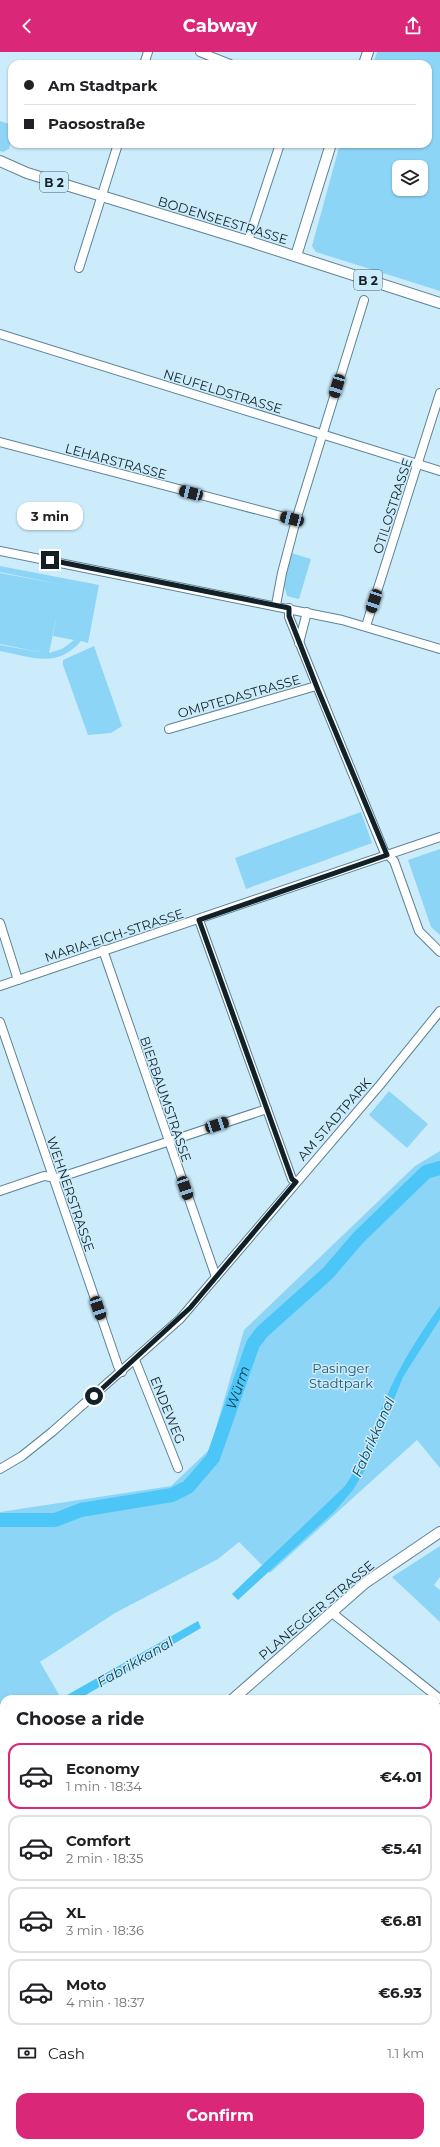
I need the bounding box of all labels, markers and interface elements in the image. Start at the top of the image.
icon: back [16,15,38,37]
text: Cabway [183,15,257,37]
icon: share [402,15,424,37]
text: Am Stadtpark [48,76,157,95]
text: Paosostraße [48,114,145,133]
map controls [392,160,428,196]
button: layers [392,160,428,196]
road number: B 2 [40,172,68,192]
street label: BODENSEESTRASSE [156,193,290,247]
road number: B 2 [354,270,382,290]
street label: NEUFELDSTRASSE [162,365,284,417]
car [328,373,346,399]
street label: LEHARSTRASSE [64,440,168,482]
street label: OTILOSTRASSE [369,456,415,556]
car [178,484,204,502]
callout: 3 min [17,502,83,530]
text: 3 min [31,508,69,524]
car [279,510,305,528]
route end [41,551,59,569]
car [365,588,383,614]
street label: OMPTEDASTRASSE [176,671,302,721]
street label: MARIA-EICH-STRASSE [43,905,185,965]
street label: BIERBAUMSTRASSE [137,1034,195,1164]
street label: AM STADTPARK [294,1074,375,1164]
car [204,1116,230,1134]
street label: WEHNERSTRASSE [44,1134,98,1254]
car [175,1175,195,1201]
car [88,1295,108,1321]
park label: Pasinger Stadtpark [309,1360,373,1391]
water label: Würm [222,1363,254,1412]
street label: ENDEWEG [147,1374,189,1446]
route start [85,1387,103,1405]
water label: Fabrikkanal [347,1394,399,1480]
street label: PLANEGGER STRASSE [255,1557,377,1663]
water label: Fabrikkanal [94,1633,177,1691]
text: Choose a ride [16,1708,144,1730]
icon: car [18,1758,54,1794]
text: Economy [66,1759,139,1778]
text: €4.01 [380,1767,422,1786]
text: 1 min · 18:34 [66,1778,142,1794]
icon: car [18,1830,54,1866]
text: Comfort [66,1831,131,1850]
text: €5.41 [381,1839,422,1858]
text: 2 min · 18:35 [66,1850,143,1866]
icon: car [18,1902,54,1938]
text: XL [66,1903,85,1922]
text: €6.81 [381,1911,422,1930]
text: 3 min · 18:36 [66,1922,144,1938]
icon: car [18,1974,54,2010]
text: Moto [66,1975,106,1994]
text: €6.93 [378,1983,422,2002]
text: 4 min · 18:37 [66,1994,145,2010]
icon: cash [16,2042,38,2064]
text: Cash [48,2044,85,2063]
text: 1.1 km [387,2045,424,2061]
button: Confirm [16,2093,424,2139]

